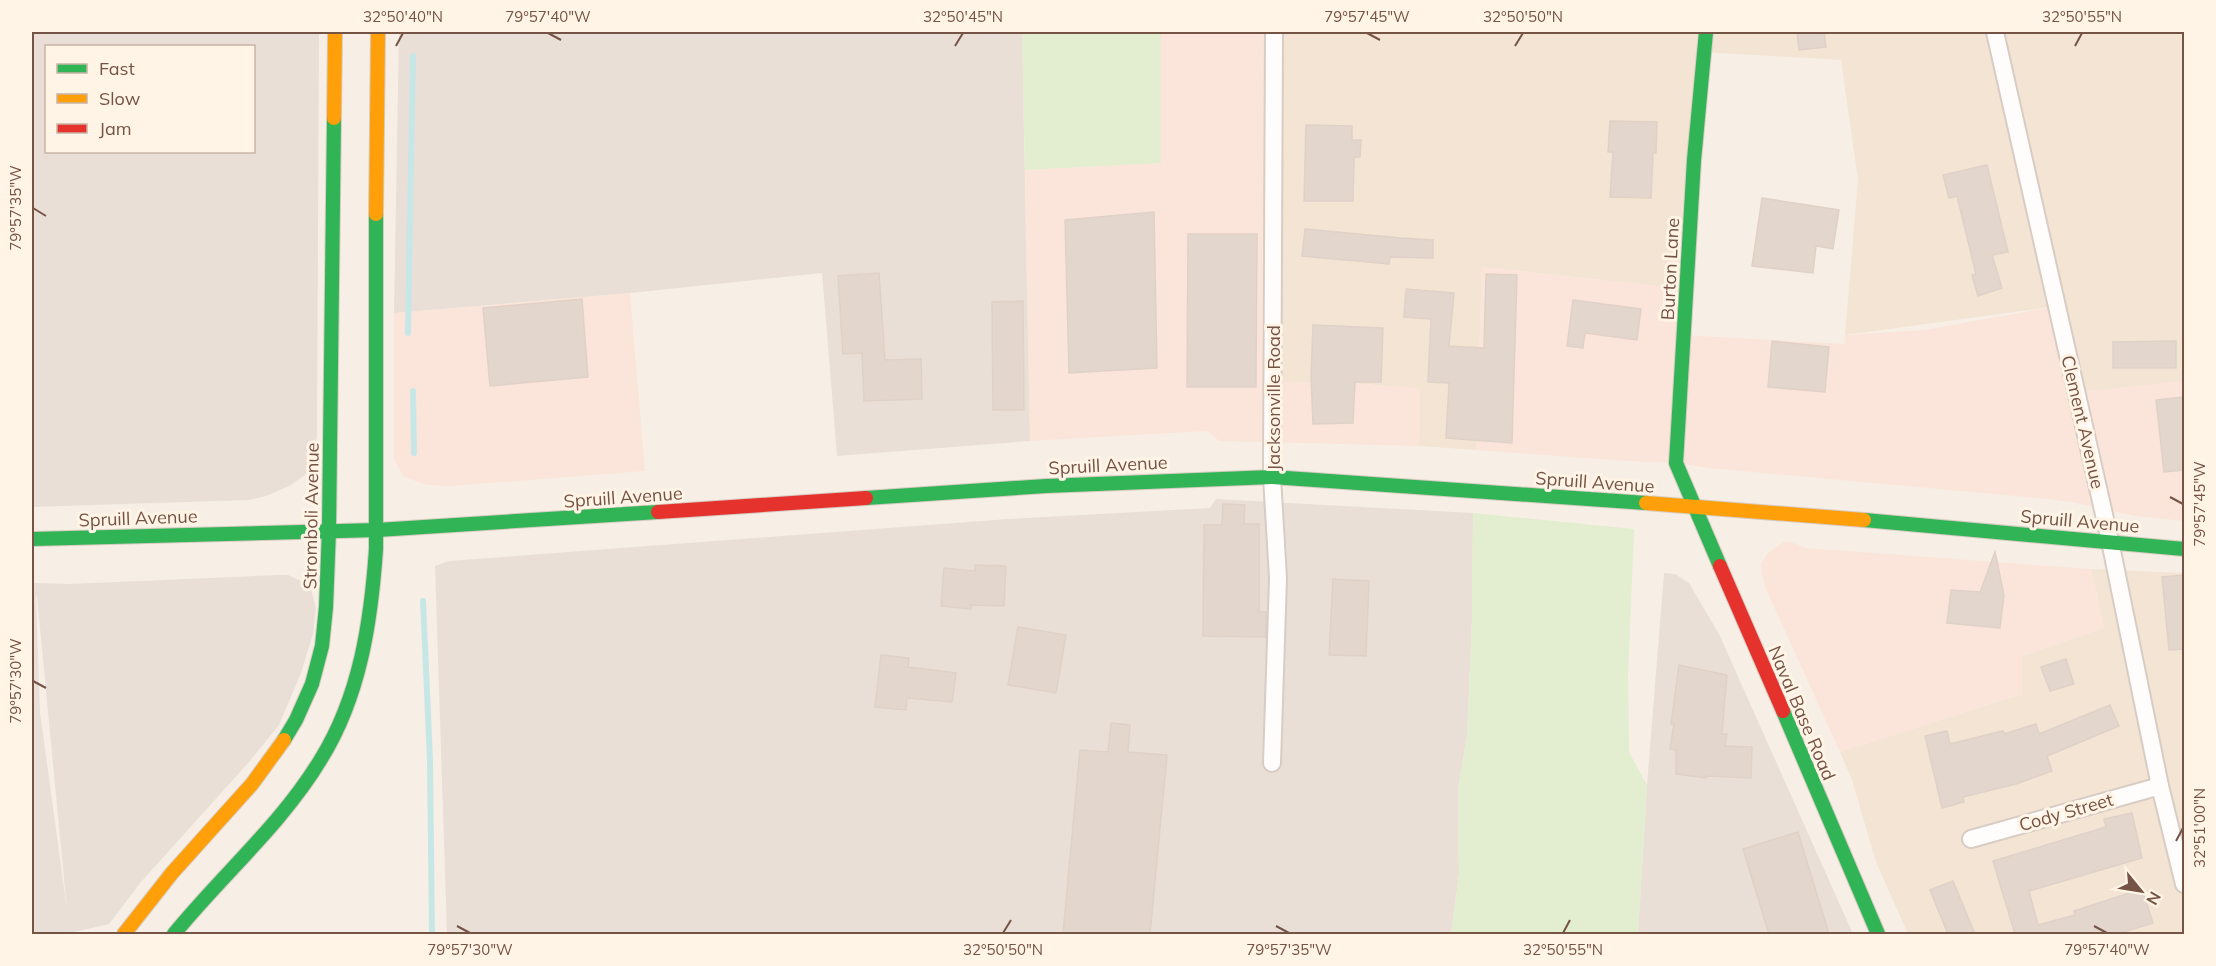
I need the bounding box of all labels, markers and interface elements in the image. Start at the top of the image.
text: 32°50'40"N [363,7,443,26]
text: 79°57'40"W [505,7,591,26]
text: 32°50'45"N [923,7,1003,26]
text: 79°57'45"W [1324,7,1410,26]
text: 32°50'50"N [1483,7,1563,26]
text: 32°50'55"N [2042,7,2122,26]
legend [45,45,255,153]
text: Fast [99,57,135,80]
text: Slow [99,87,141,110]
text: Jam [99,117,132,140]
text: 79°57'35"W [6,165,25,251]
street label: Burton Lane [1656,217,1684,321]
street label: Jacksonville Road [1262,325,1285,471]
street label: Clement Avenue [2056,353,2110,491]
street label: Stromboli Avenue [298,442,324,590]
street label: Spruill Avenue [1048,450,1168,480]
text: 79°57'45"W [2190,461,2209,547]
street label: Spruill Avenue [1535,466,1655,498]
street label: Spruill Avenue [563,481,683,513]
street label: Spruill Avenue [78,504,198,532]
street label: Spruill Avenue [2020,504,2140,538]
text: 79°57'30"W [6,638,25,724]
street label: Naval Base Road [1763,642,1841,784]
street label: Cody Street [2016,788,2116,836]
text: 32°51'00"N [2190,788,2209,868]
north arrow [2111,861,2171,921]
text: N [2142,888,2166,909]
text: 79°57'30"W [427,940,513,959]
text: 32°50'50"N [963,940,1043,959]
text: 79°57'35"W [1246,940,1332,959]
text: 32°50'55"N [1523,940,1603,959]
text: 79°57'40"W [2064,940,2150,959]

